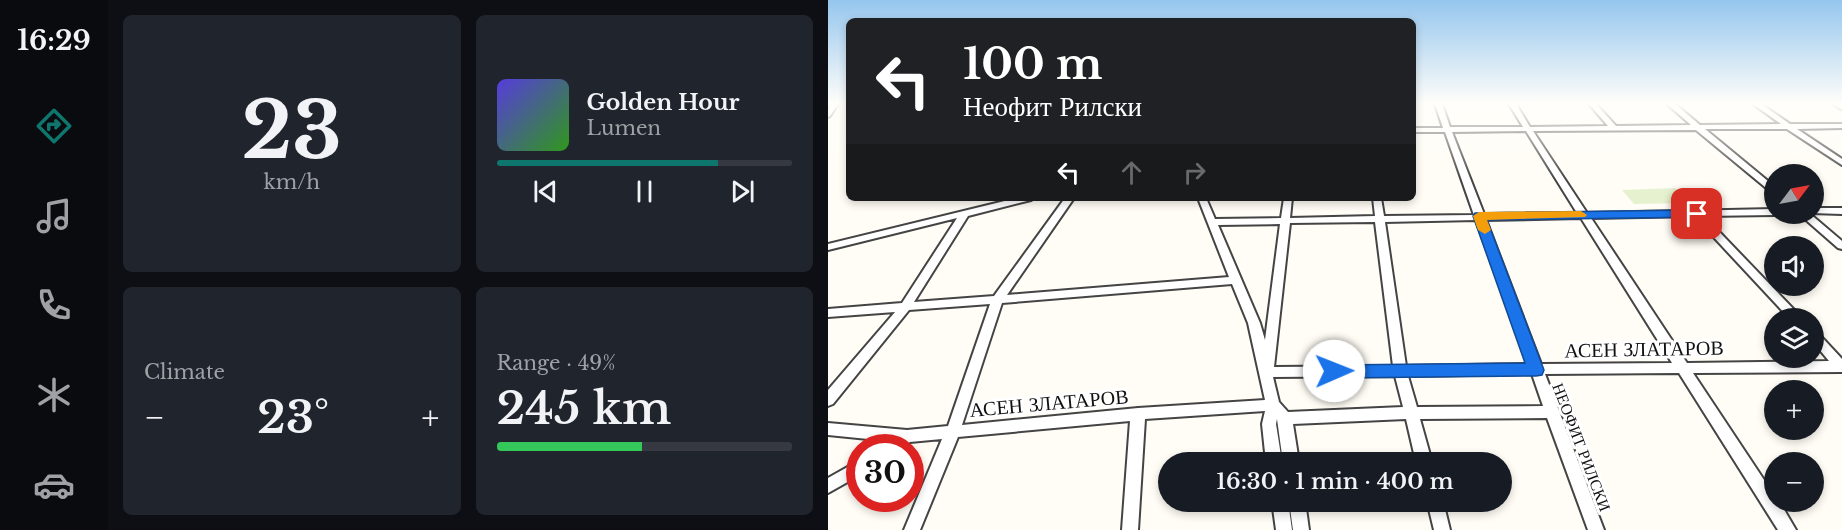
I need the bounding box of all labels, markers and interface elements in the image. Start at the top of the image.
text: 16:29 [17,24,91,57]
text: 100 m [963,38,1102,90]
icon: left [864,42,942,120]
text: 23 [242,82,342,179]
text: Golden Hour [587,89,739,116]
text: Неофит Рилски [963,90,1142,123]
icon: directions [33,105,75,147]
text: Lumen [587,116,661,140]
icon: left [1052,156,1085,189]
icon: ahead [1115,156,1148,189]
icon: right [1178,156,1211,189]
north arrow [1764,164,1824,224]
map controls [1764,164,1824,512]
text: km/h [263,170,320,194]
icon: previous [529,175,562,208]
icon: pause [628,175,661,208]
icon: next [726,175,759,208]
pin [1671,188,1722,239]
icon: music [33,195,75,237]
icon: arrive [1680,197,1713,230]
button: sound [1764,236,1824,296]
icon: phone [33,284,75,326]
button: layers [1764,308,1824,368]
street label: АСЕН ЗЛАТАРОВ [1564,336,1724,362]
position arrow [1302,339,1366,403]
text: Range · 49% [497,351,616,375]
text: Climate [144,360,225,384]
icon: climate [33,374,75,416]
text: 245 km [497,380,671,436]
street label: НЕОФИТ РИЛСКИ [1548,380,1616,514]
button: + [1764,380,1824,440]
street label: АСЕН ЗЛАТАРОВ [969,384,1129,422]
text: 23° [257,389,329,445]
text: − [144,397,165,438]
text: + [421,397,440,438]
speed limit sign: 30 [846,434,924,512]
button: − [1764,452,1824,512]
icon: car [33,464,75,506]
text: 16:30 · 1 min · 400 m [1216,468,1454,495]

